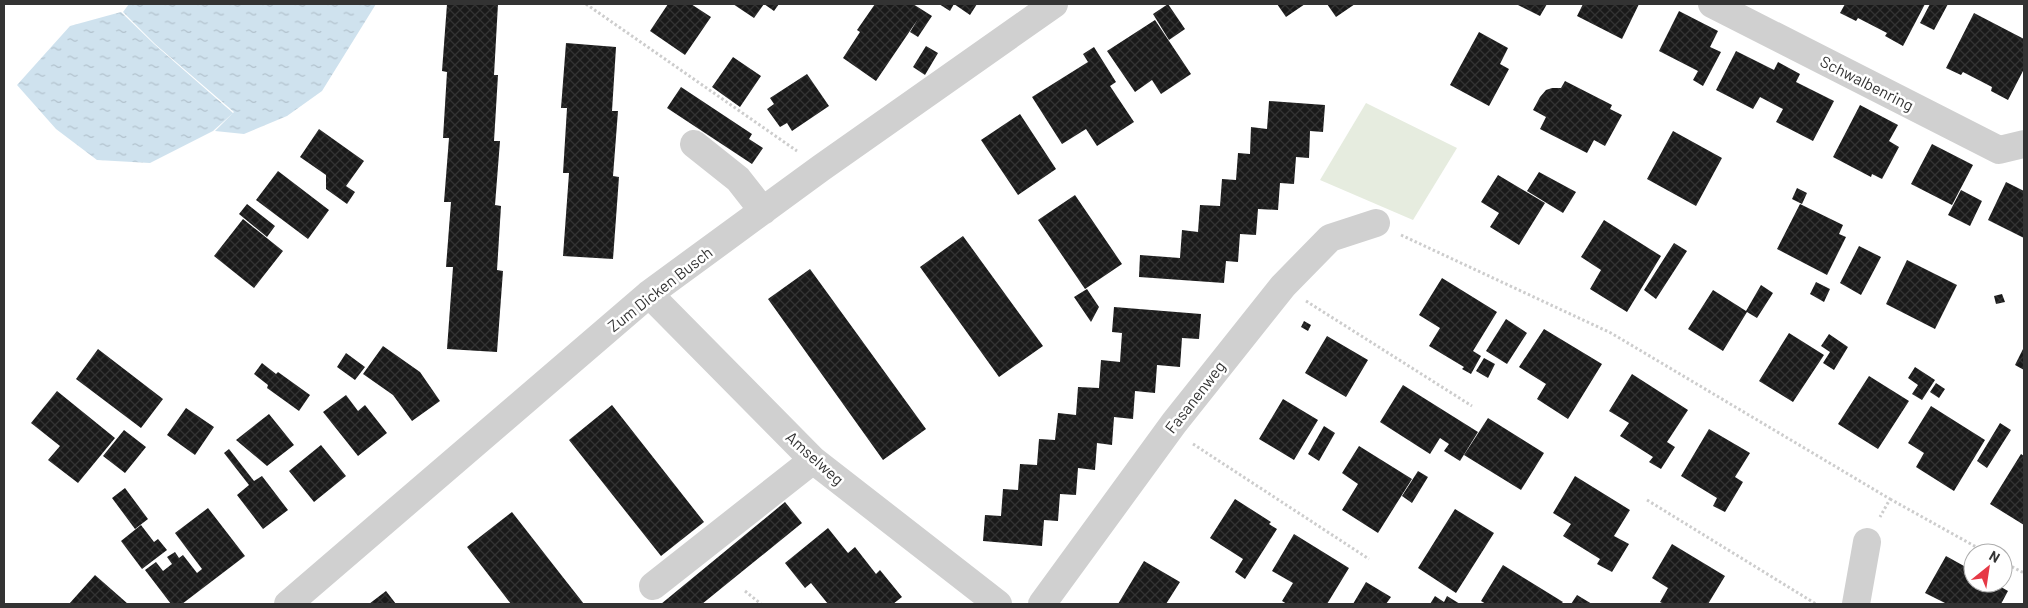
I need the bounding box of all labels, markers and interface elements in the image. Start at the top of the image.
street label: Schwalbenring [1817,51,1917,114]
street label: Zum Dicken Busch [604,242,716,335]
street label: Fasanenweg [1160,357,1229,437]
street label: Amselweg [783,427,848,489]
north arrow [1963,543,2013,593]
text: N [1986,547,2003,566]

